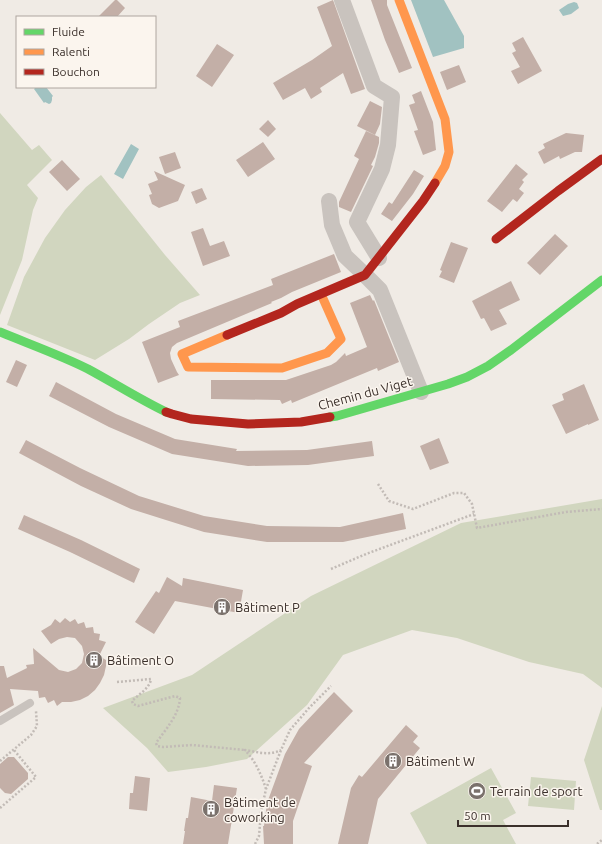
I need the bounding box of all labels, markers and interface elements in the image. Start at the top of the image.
legend [16,16,156,88]
text: Fluide [52,25,85,38]
text: Ralenti [52,45,90,58]
text: Bouchon [52,65,100,78]
street label: Chemin du Viget [316,374,414,412]
building icon: Bâtiment P [212,597,232,617]
place label: Bâtiment P [235,600,300,614]
building icon: Bâtiment O [84,650,104,670]
place label: Bâtiment O [107,653,174,667]
building icon: Bâtiment W [383,751,403,771]
place label: Bâtiment W [406,754,475,768]
sports icon: Terrain de sport [467,781,487,801]
place label: Terrain de sport [490,784,583,798]
place label: Bâtiment de coworking [224,795,296,824]
building icon: Bâtiment de coworking [201,799,221,819]
scale bar [458,802,568,828]
text: 50 m [464,809,491,822]

